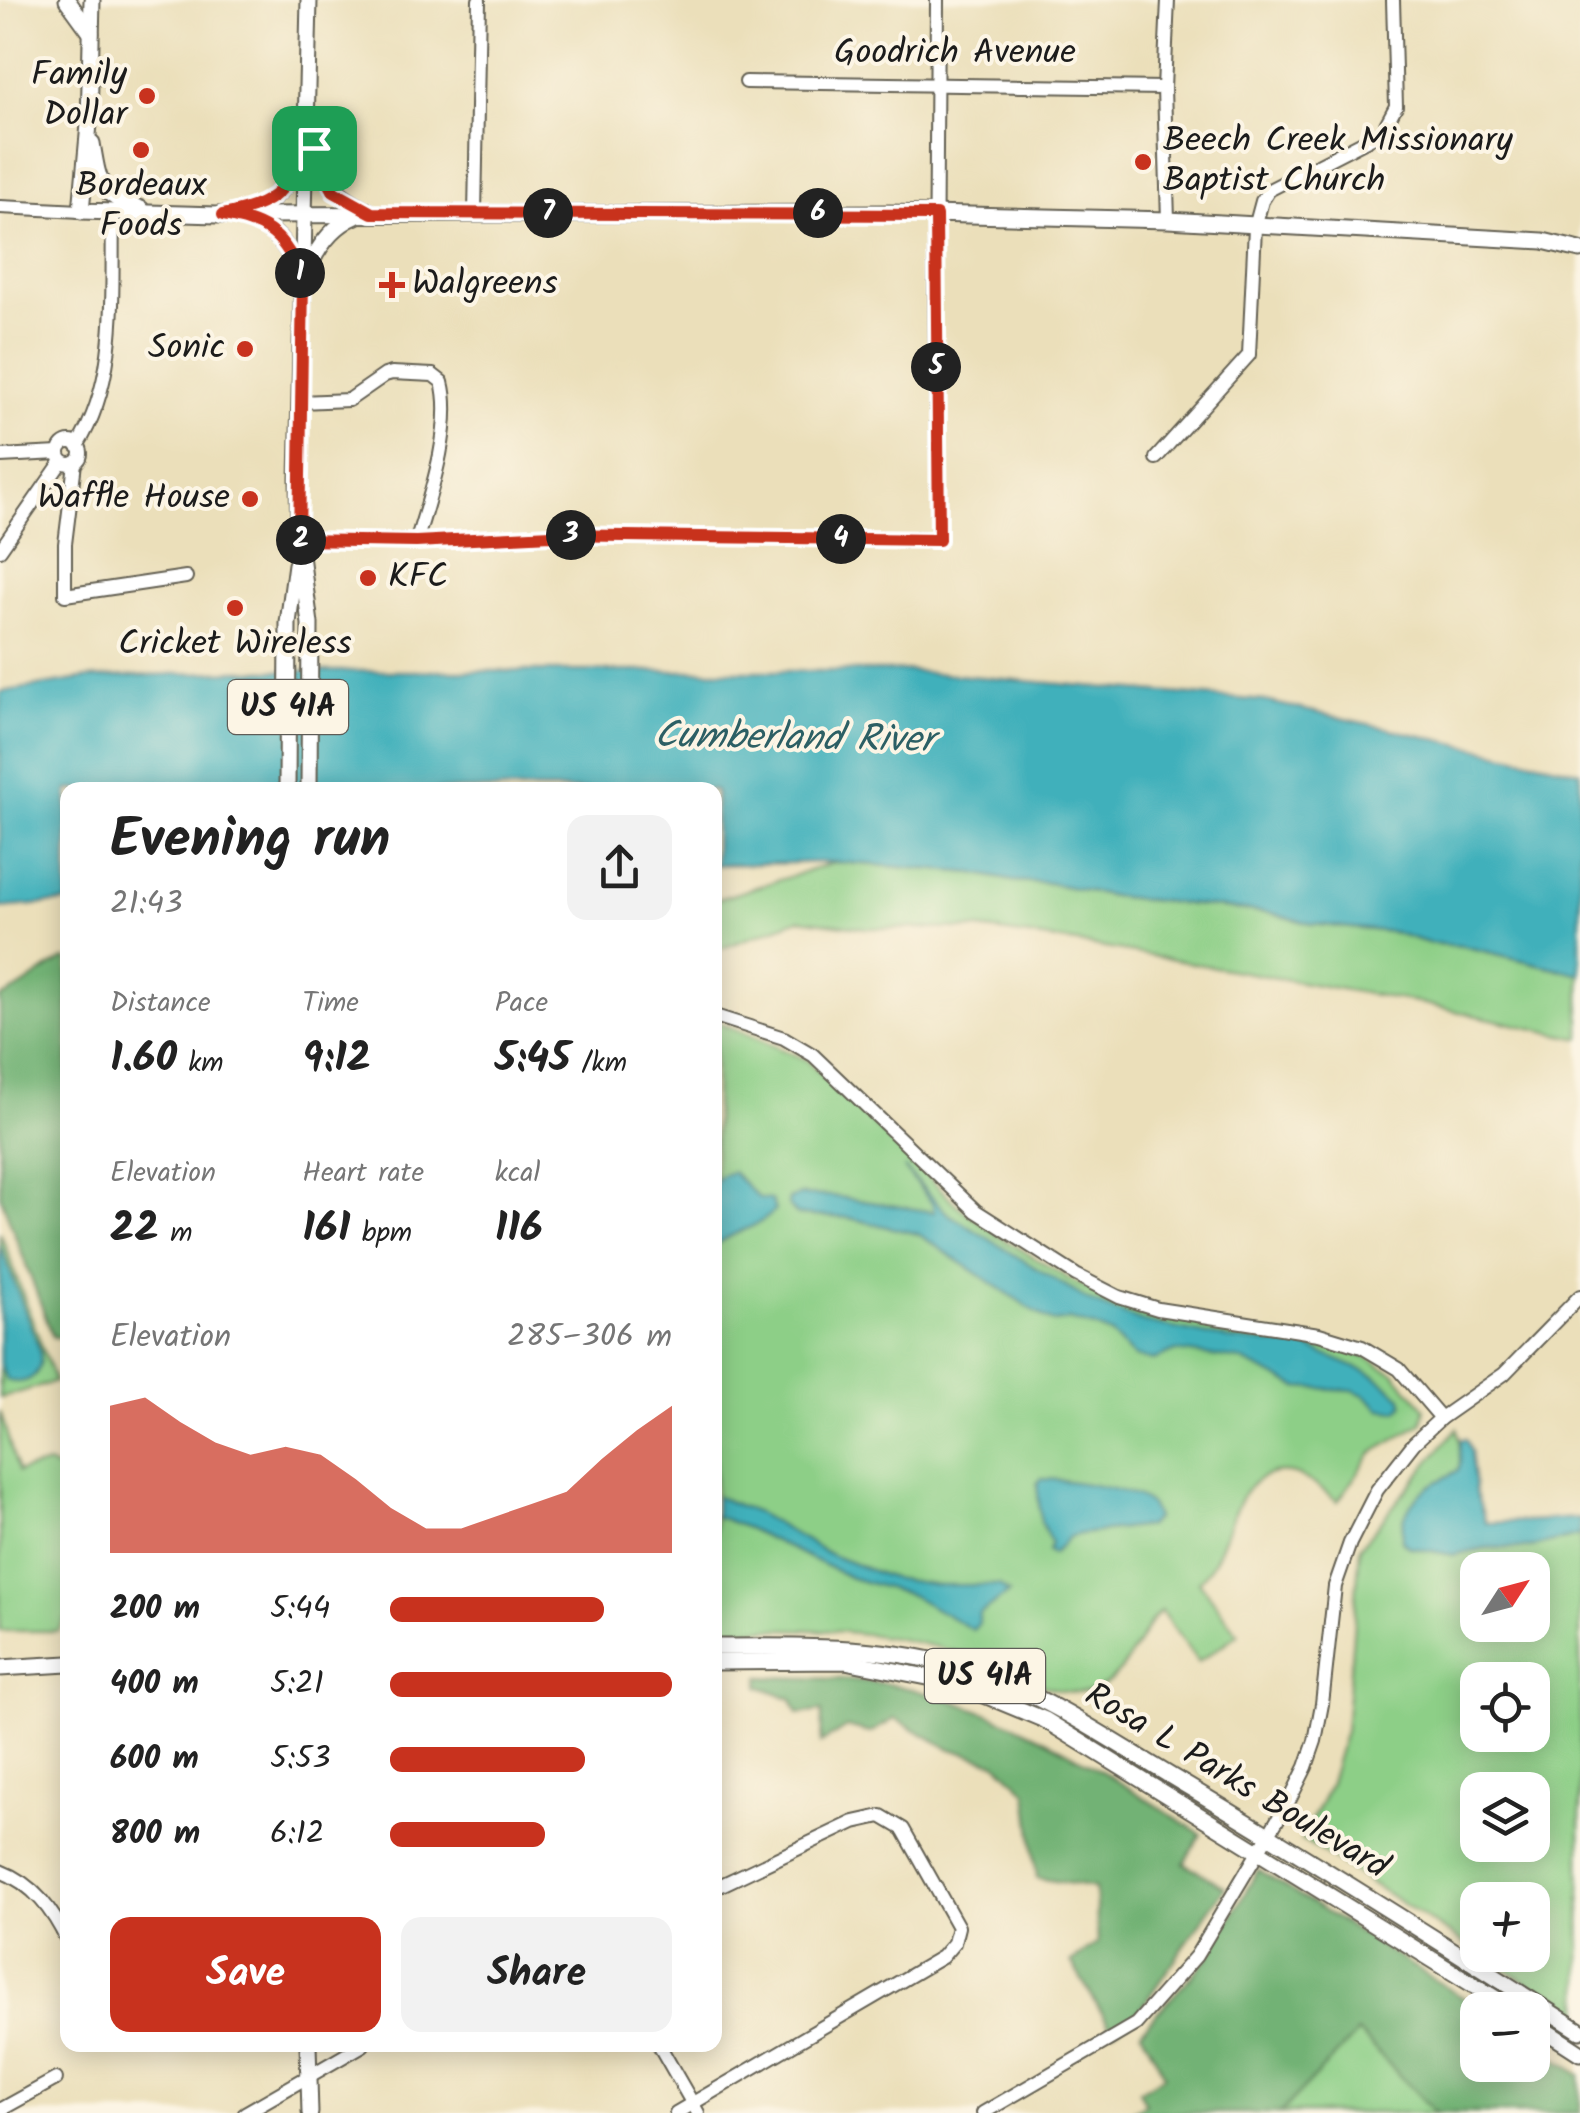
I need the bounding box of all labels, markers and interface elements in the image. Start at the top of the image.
street label: Goodrich Avenue [834,26,1076,82]
place label: Family Dollar [31,48,129,144]
marker: Family Dollar [136,85,158,107]
pin [272,106,357,191]
place label: Beech Creek Missionary Baptist Church [1163,114,1513,210]
icon: arrive [287,121,342,176]
marker: Bordeaux Foods [130,139,152,161]
marker: Beech Creek Missionary Baptist Church [1132,151,1154,173]
place label: Bordeaux Foods [75,159,208,255]
pin: 7 [523,188,573,238]
pin: 6 [793,188,843,238]
text: 7 [541,190,555,235]
text: 6 [810,190,826,235]
pin: 1 [275,248,325,298]
text: 1 [296,250,304,295]
place label: Walgreens [412,257,558,313]
marker: Walgreens [381,274,403,296]
place label: Sonic [148,321,225,377]
marker: Sonic [234,338,256,360]
pin: 5 [911,342,961,392]
text: 5 [929,344,943,389]
place label: Waffle House [37,471,230,527]
marker: Waffle House [239,488,261,510]
pin: 3 [546,510,596,560]
text: 3 [563,512,579,557]
pin: 4 [816,514,866,564]
pin: 2 [276,515,326,565]
text: 4 [833,516,849,561]
text: 2 [293,517,309,562]
place label: KFC [388,550,448,606]
marker: KFC [357,567,379,589]
marker: Cricket Wireless [224,597,246,619]
place label: Cricket Wireless [118,617,352,673]
road number: US 41A [228,680,348,734]
water label: Cumberland River [654,707,942,772]
text: Evening run [110,798,390,885]
button: share [567,815,672,920]
text: 21:43 [110,879,182,930]
text: Distance [110,981,211,1026]
text: Time [302,981,359,1026]
text: Pace [495,981,548,1026]
text: 1.60 [110,1026,177,1093]
text: 9:12 [302,1026,371,1093]
text: 5:45 [495,1026,570,1093]
text: km [177,1041,224,1086]
text: /km [570,1041,627,1086]
text: Elevation [110,1151,216,1196]
text: Heart rate [302,1151,424,1196]
text: kcal [495,1151,540,1196]
text: 22 [110,1196,159,1263]
text: 161 [302,1196,350,1263]
text: 116 [495,1196,543,1263]
text: m [159,1211,193,1256]
text: bpm [350,1211,412,1256]
text: Elevation [110,1312,231,1363]
text: 285–306 m [507,1312,672,1363]
north arrow [1460,1552,1550,1642]
map controls [1460,1552,1550,2082]
text: 200 m [110,1584,200,1635]
text: 5:44 [270,1584,330,1635]
road number: US 41A [925,1649,1045,1703]
text: 400 m [110,1659,199,1710]
text: 5:21 [270,1659,324,1710]
button: locate [1460,1662,1550,1752]
street label: Rosa L Parks Boulevard [1073,1669,1400,1896]
text: 600 m [110,1734,199,1785]
text: 5:53 [270,1734,331,1785]
button: layers [1460,1772,1550,1862]
text: 800 m [110,1809,200,1860]
text: 6:12 [270,1809,324,1860]
button: + [1460,1882,1550,1972]
button: Save [110,1917,381,2032]
button: Share [401,1917,672,2032]
button: − [1460,1992,1550,2082]

